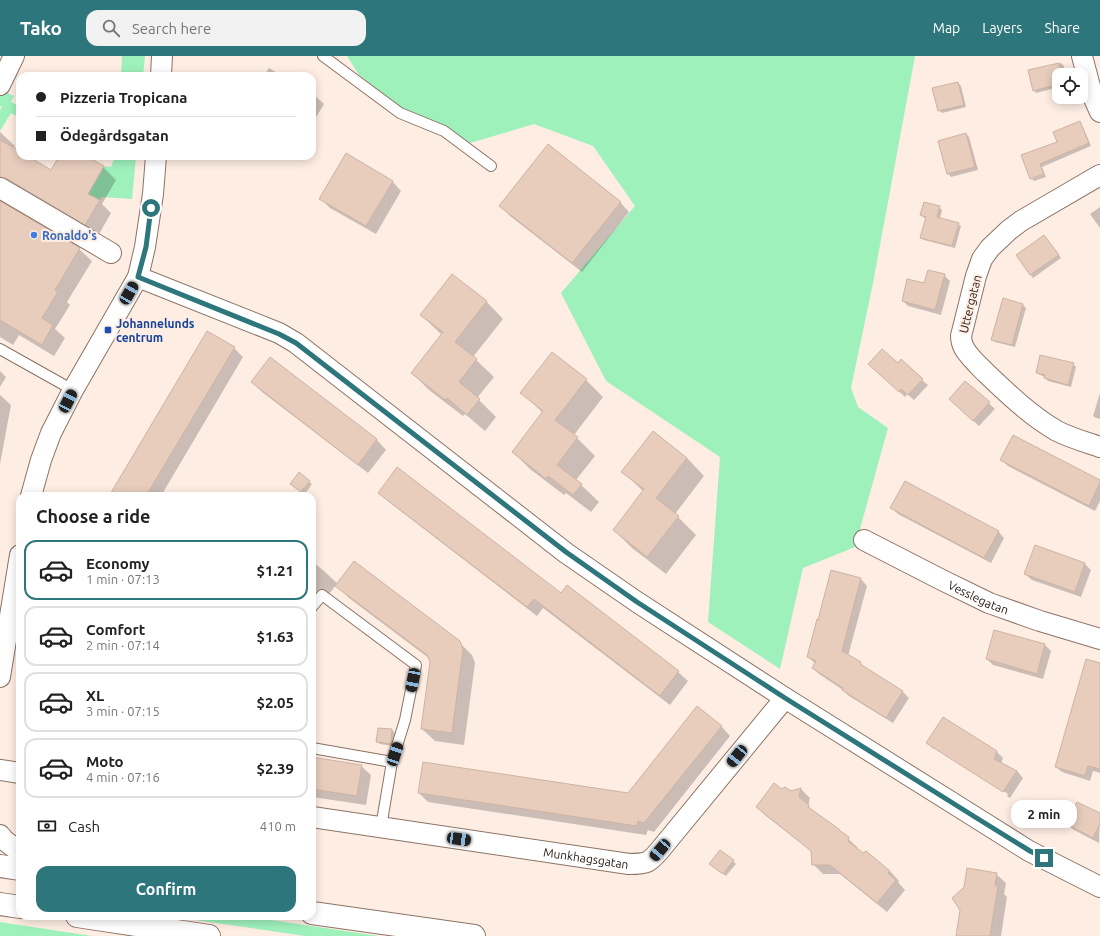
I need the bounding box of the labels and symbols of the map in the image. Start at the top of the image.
route start [142,199,160,217]
place label: Ronaldo's [42,229,97,242]
marker: Ronaldo's [29,230,39,240]
street label: Uttergatan [956,274,984,334]
car [118,280,140,306]
place label: Johannelunds centrum [116,317,195,344]
marker: Johannelunds centrum [103,325,113,335]
car [57,388,79,414]
street label: Vesslegatan [946,578,1010,616]
car [405,667,421,693]
car [386,741,404,767]
car [725,743,749,769]
callout: 2 min [1011,800,1077,828]
car [446,831,472,847]
car [648,837,672,863]
street label: Munkhagsgatan [542,845,630,870]
route end [1035,849,1053,867]

